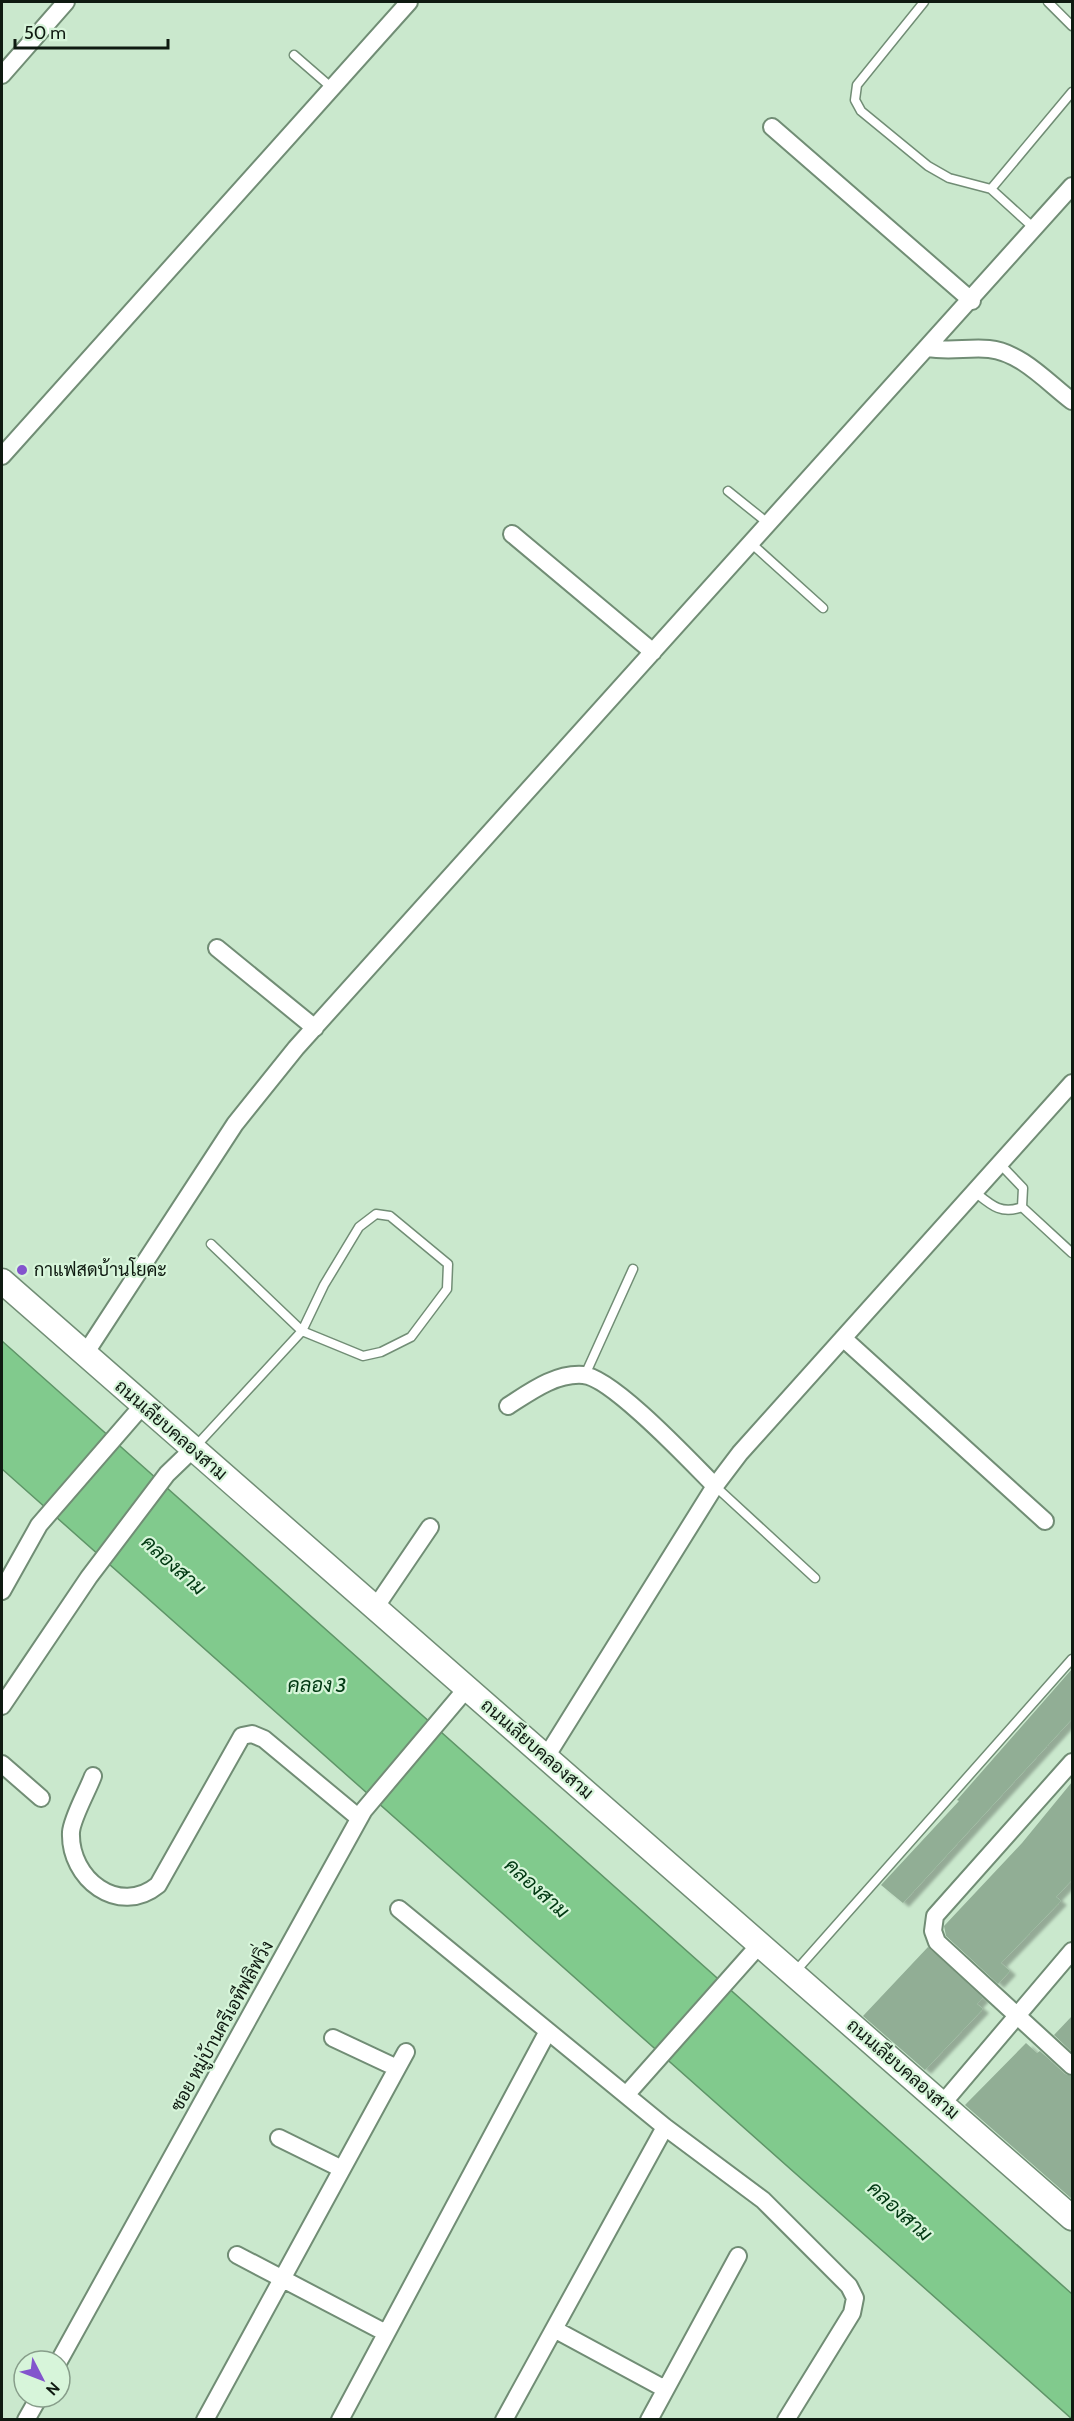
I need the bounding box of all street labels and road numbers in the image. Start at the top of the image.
street label: ถนนเลียบคลองสาม [110,1374,233,1485]
street label: ถนนเลียบคลองสาม [476,1693,599,1804]
street label: ซอย หมู่บ้านครีเอทีฟลิฟวิ่ง [162,1935,280,2116]
street label: ถนนเลียบคลองสาม [842,2013,965,2124]

